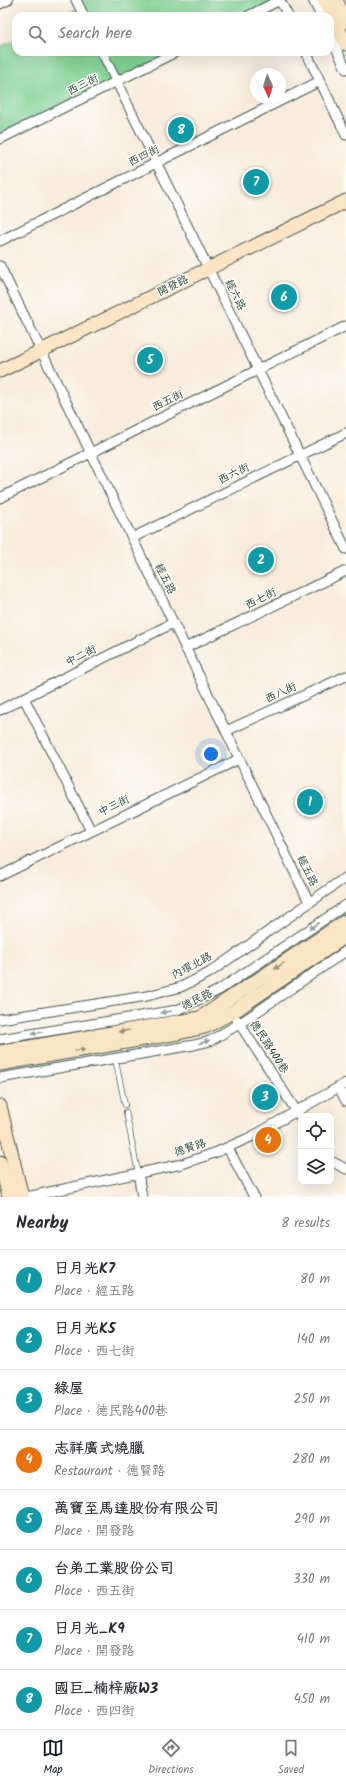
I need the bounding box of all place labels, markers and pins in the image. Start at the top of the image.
pin: 8 [168,115,194,145]
pin: 7 [243,167,269,197]
pin: 6 [271,282,297,312]
pin: 5 [137,345,163,375]
pin: 2 [248,545,274,575]
pin: 1 [297,787,323,817]
pin: 3 [252,1082,278,1112]
pin: 4 [255,1125,281,1155]

